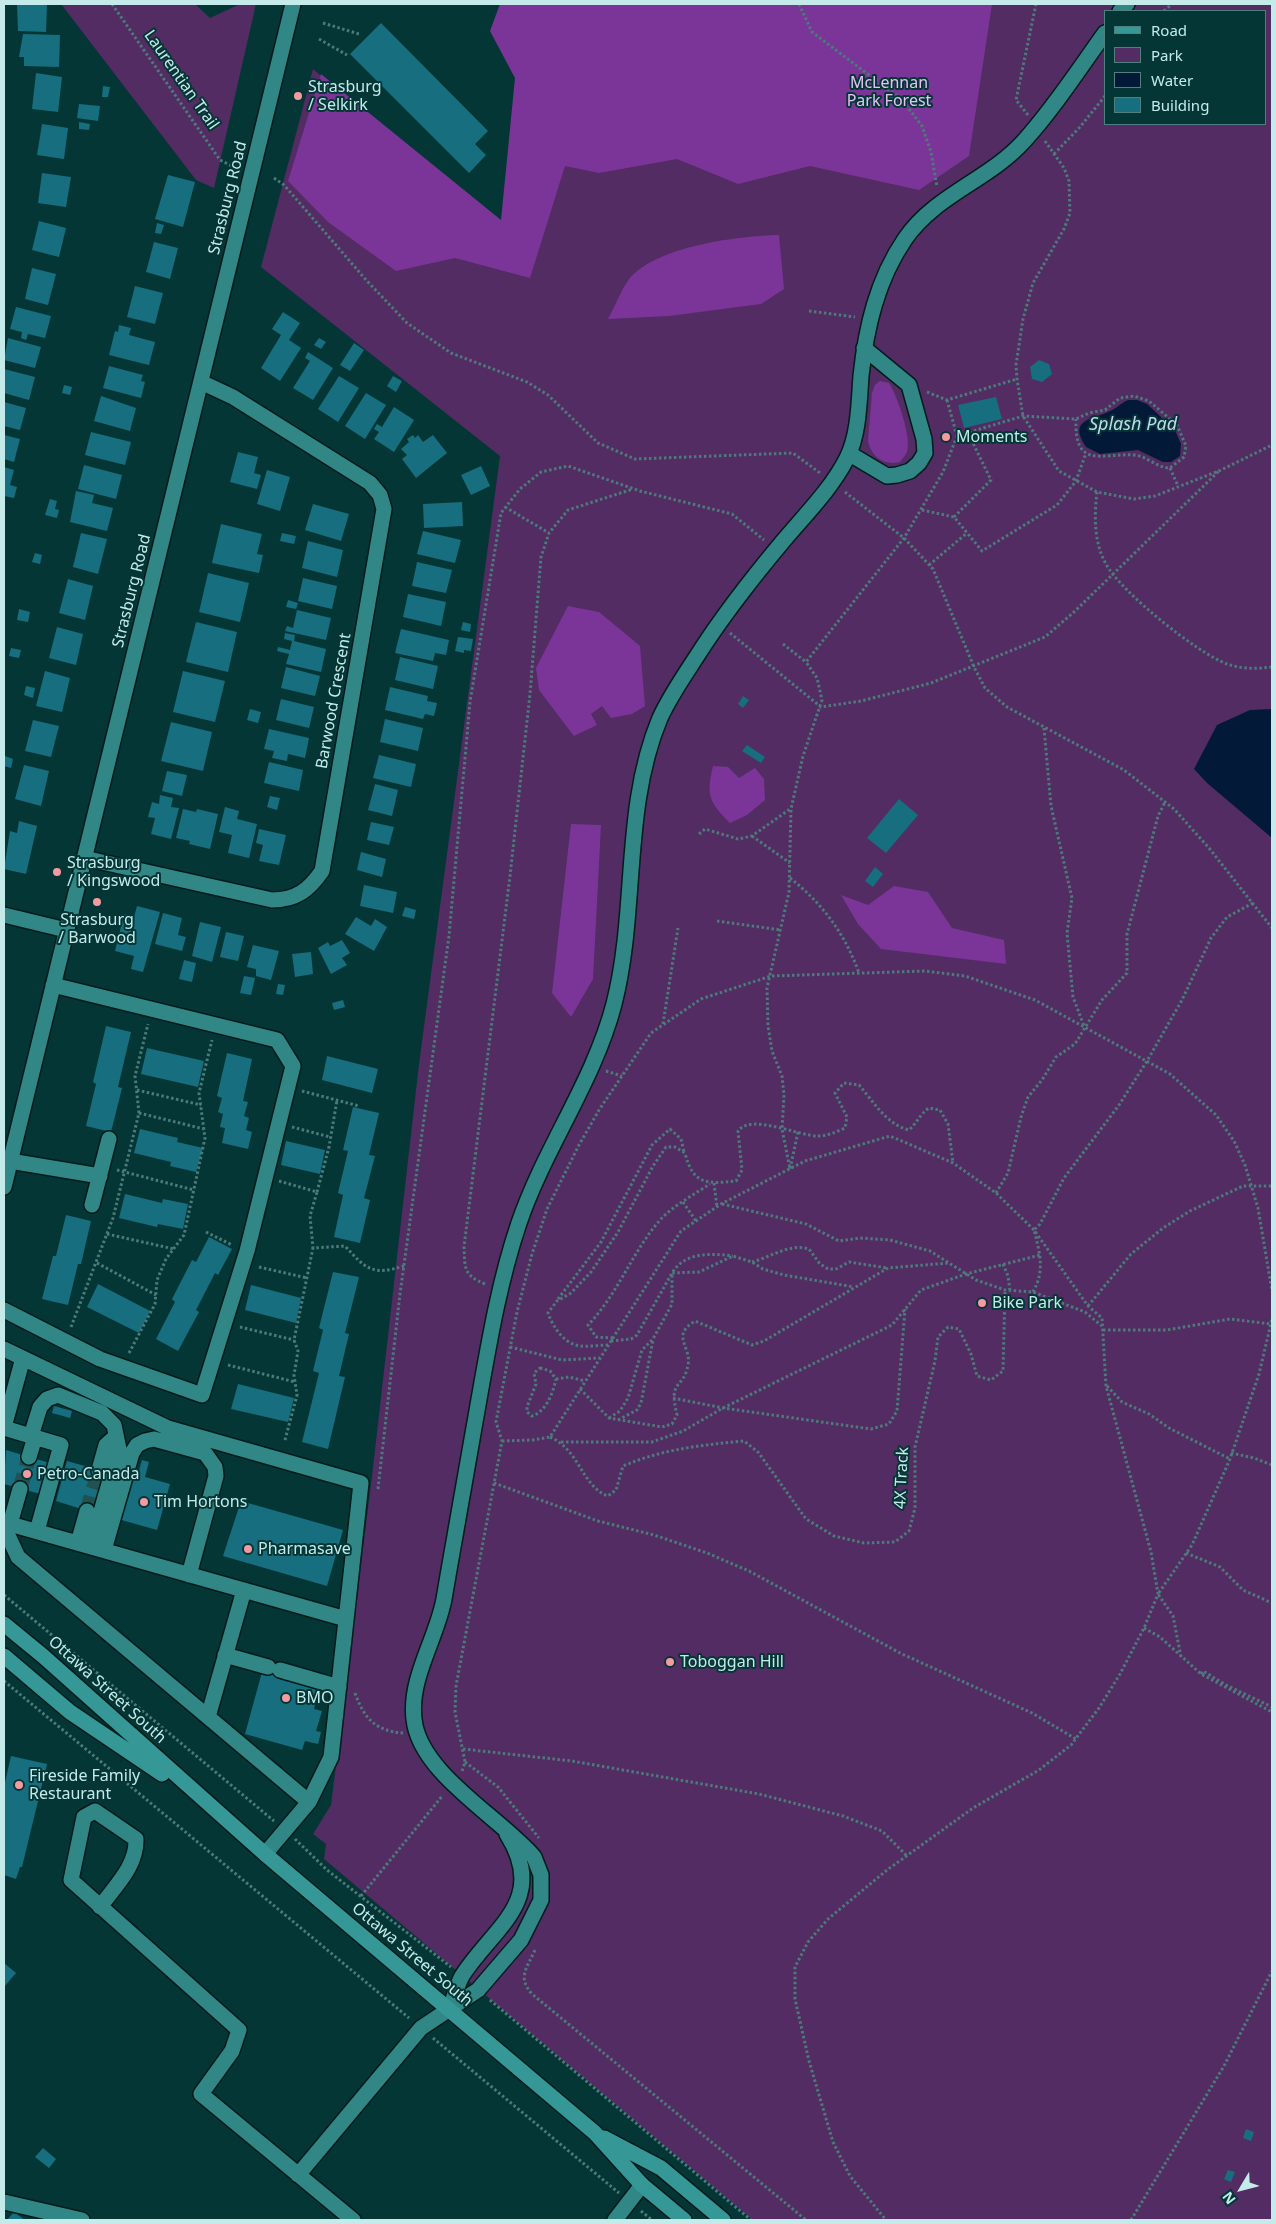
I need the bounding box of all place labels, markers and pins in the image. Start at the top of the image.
place label: Strasburg / Selkirk [308,77,382,115]
marker: Strasburg / Selkirk [292,90,304,102]
place label: Moments [956,427,1028,447]
marker: Moments [940,431,952,443]
place label: Strasburg / Kingswood [67,853,160,891]
marker: Strasburg / Kingswood [51,866,63,878]
marker: Strasburg / Barwood [91,896,103,908]
place label: Strasburg / Barwood [58,910,136,948]
place label: Bike Park [992,1293,1062,1313]
marker: Bike Park [976,1297,988,1309]
place label: Petro-Canada [37,1464,139,1484]
marker: Petro-Canada [21,1468,33,1480]
place label: Tim Hortons [154,1492,247,1512]
marker: Tim Hortons [138,1496,150,1508]
place label: Pharmasave [258,1539,351,1559]
marker: Pharmasave [242,1543,254,1555]
place label: Toboggan Hill [680,1652,784,1672]
marker: Toboggan Hill [664,1656,676,1668]
place label: BMO [296,1688,333,1708]
marker: BMO [280,1692,292,1704]
place label: Fireside Family Restaurant [29,1766,140,1804]
marker: Fireside Family Restaurant [13,1779,25,1791]

